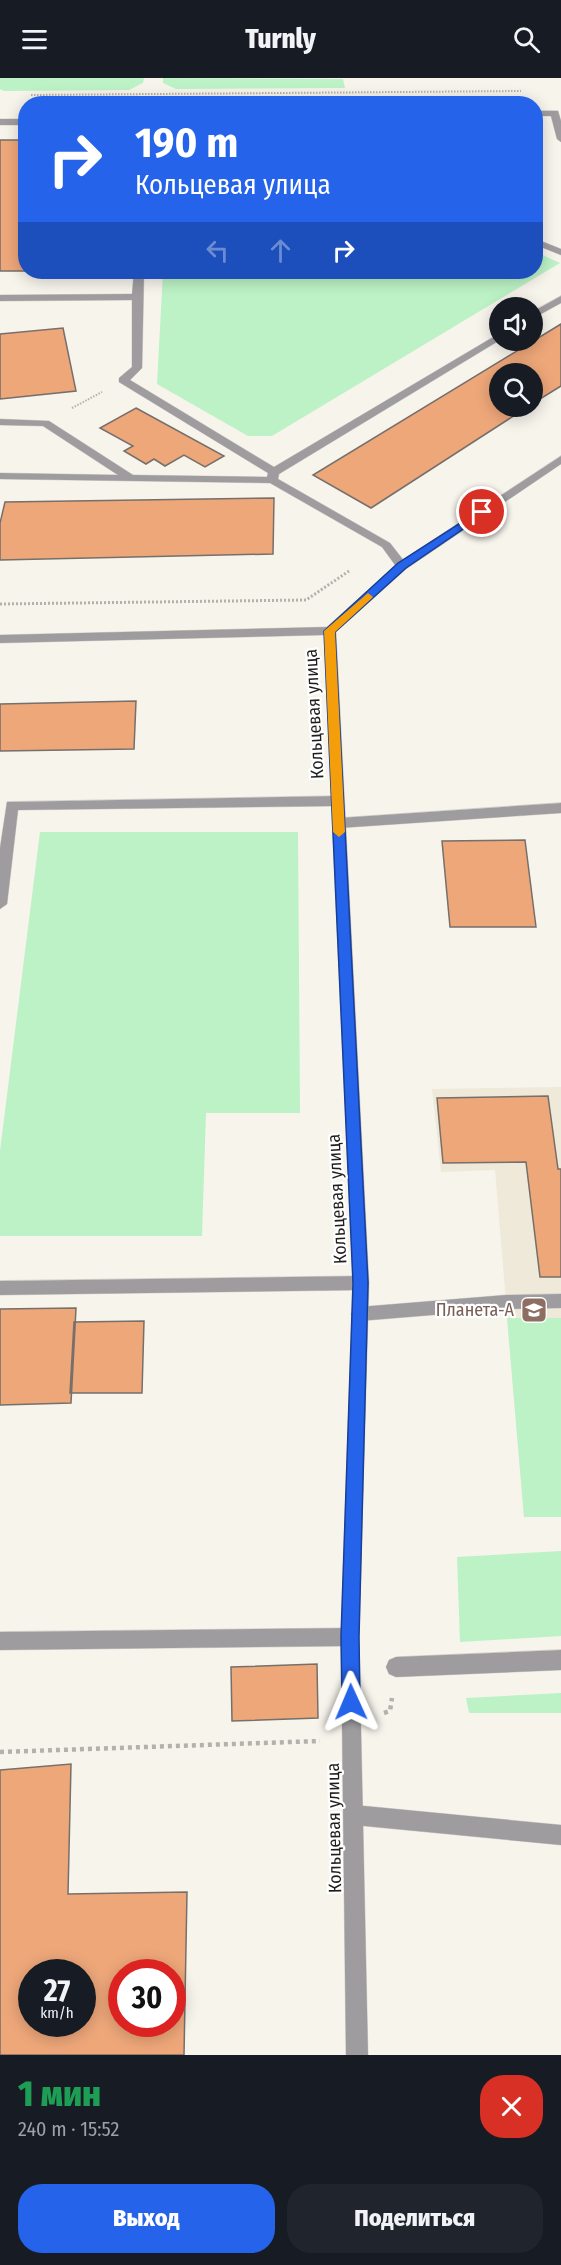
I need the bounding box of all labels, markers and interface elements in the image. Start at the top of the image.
icon: menu [18,23,51,56]
text: Turnly [245,23,316,55]
icon: search [510,23,543,56]
text: 190 m [135,118,238,168]
icon: right [36,120,114,198]
text: Кольцевая улица [135,169,331,201]
icon: left [201,234,234,267]
icon: ahead [264,234,297,267]
icon: right [327,234,360,267]
map controls [489,297,543,417]
button: sound [489,297,543,351]
button: search [489,363,543,417]
pin [456,486,507,537]
icon: arrive [465,495,498,528]
street label: Кольцевая улица [300,648,328,780]
street label: Кольцевая улица [323,1133,351,1265]
school or university icon: Планета-А [519,1295,549,1325]
place label: Планета-А [436,1299,515,1321]
position arrow [319,1670,383,1734]
street label: Кольцевая улица [322,1762,346,1893]
speed limit sign: 30 [108,1959,186,2037]
text: 27 [44,1973,70,2009]
text: km/h [40,2004,74,2022]
text: 1 мин [18,2072,101,2116]
button: close [480,2075,543,2138]
text: 240 m · 15:52 [18,2117,119,2141]
button: Выход [18,2184,275,2253]
button: Поделиться [287,2184,543,2253]

